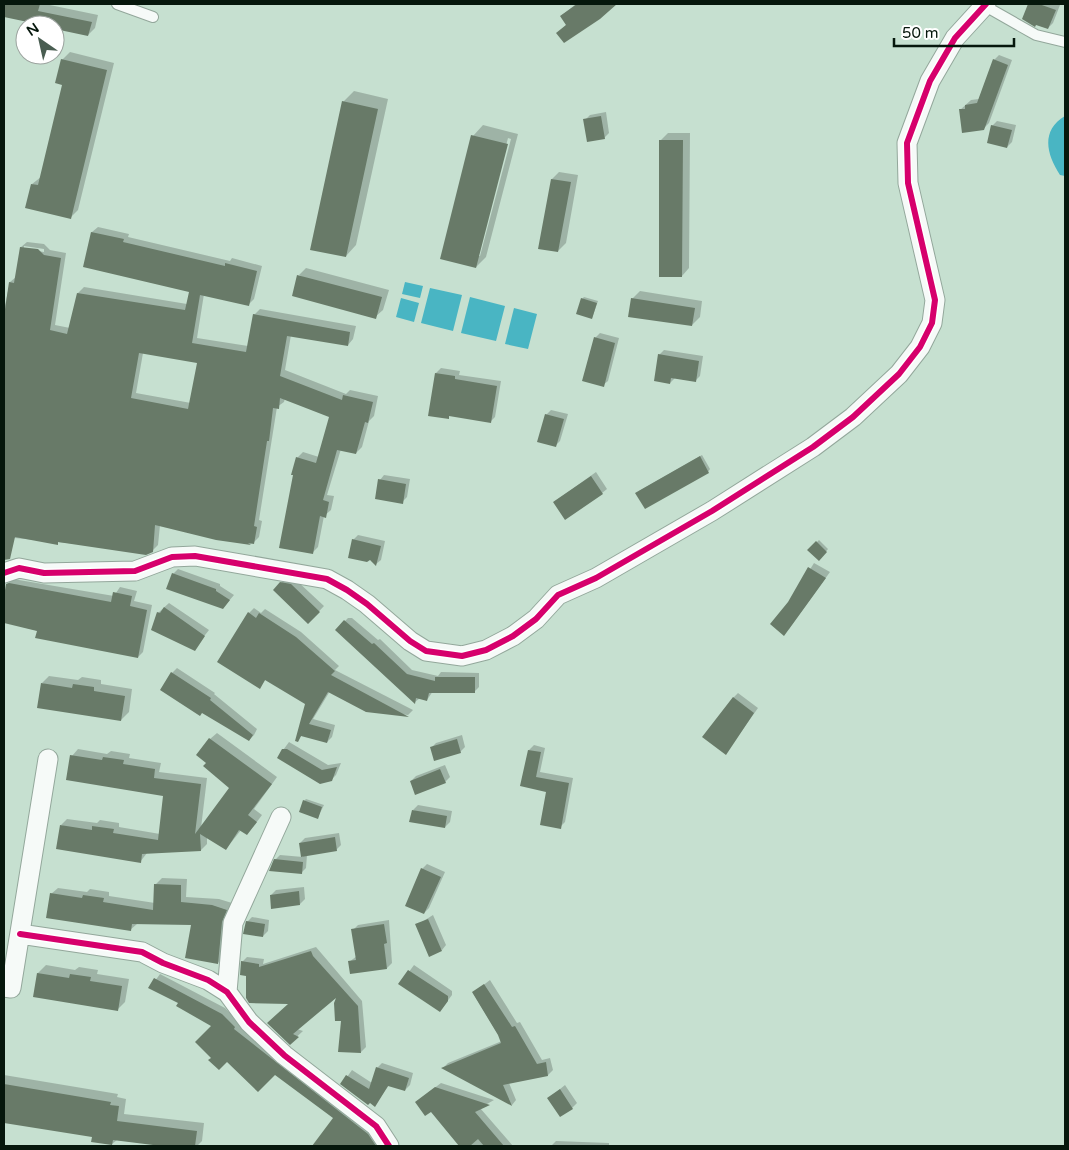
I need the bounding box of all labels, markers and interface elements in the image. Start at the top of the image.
north arrow [15,15,65,65]
scale bar [894,15,1014,47]
text: N [24,19,42,40]
text: 50 m [902,24,939,42]

